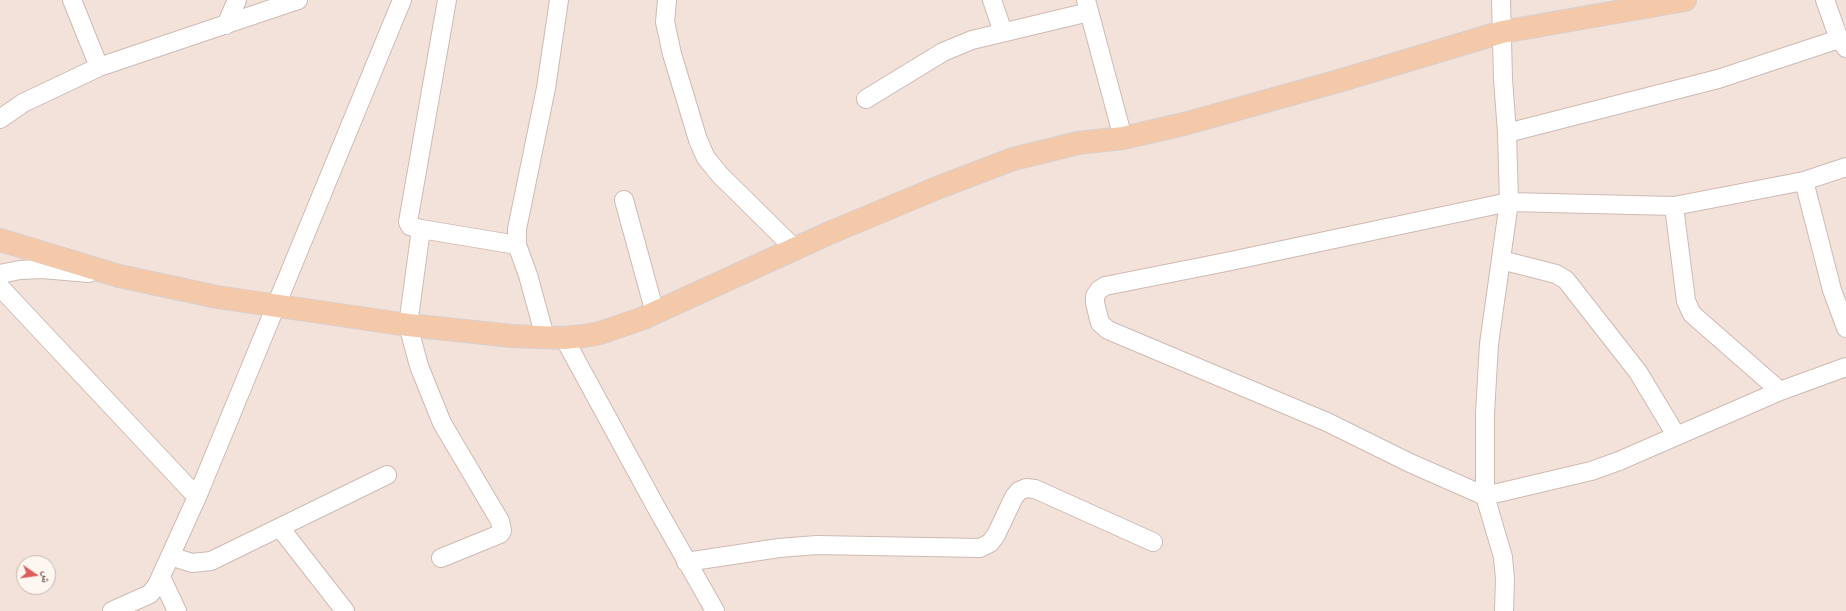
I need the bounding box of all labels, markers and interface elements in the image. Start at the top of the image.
north arrow [16,555,56,595]
text: ش [39,570,55,585]

